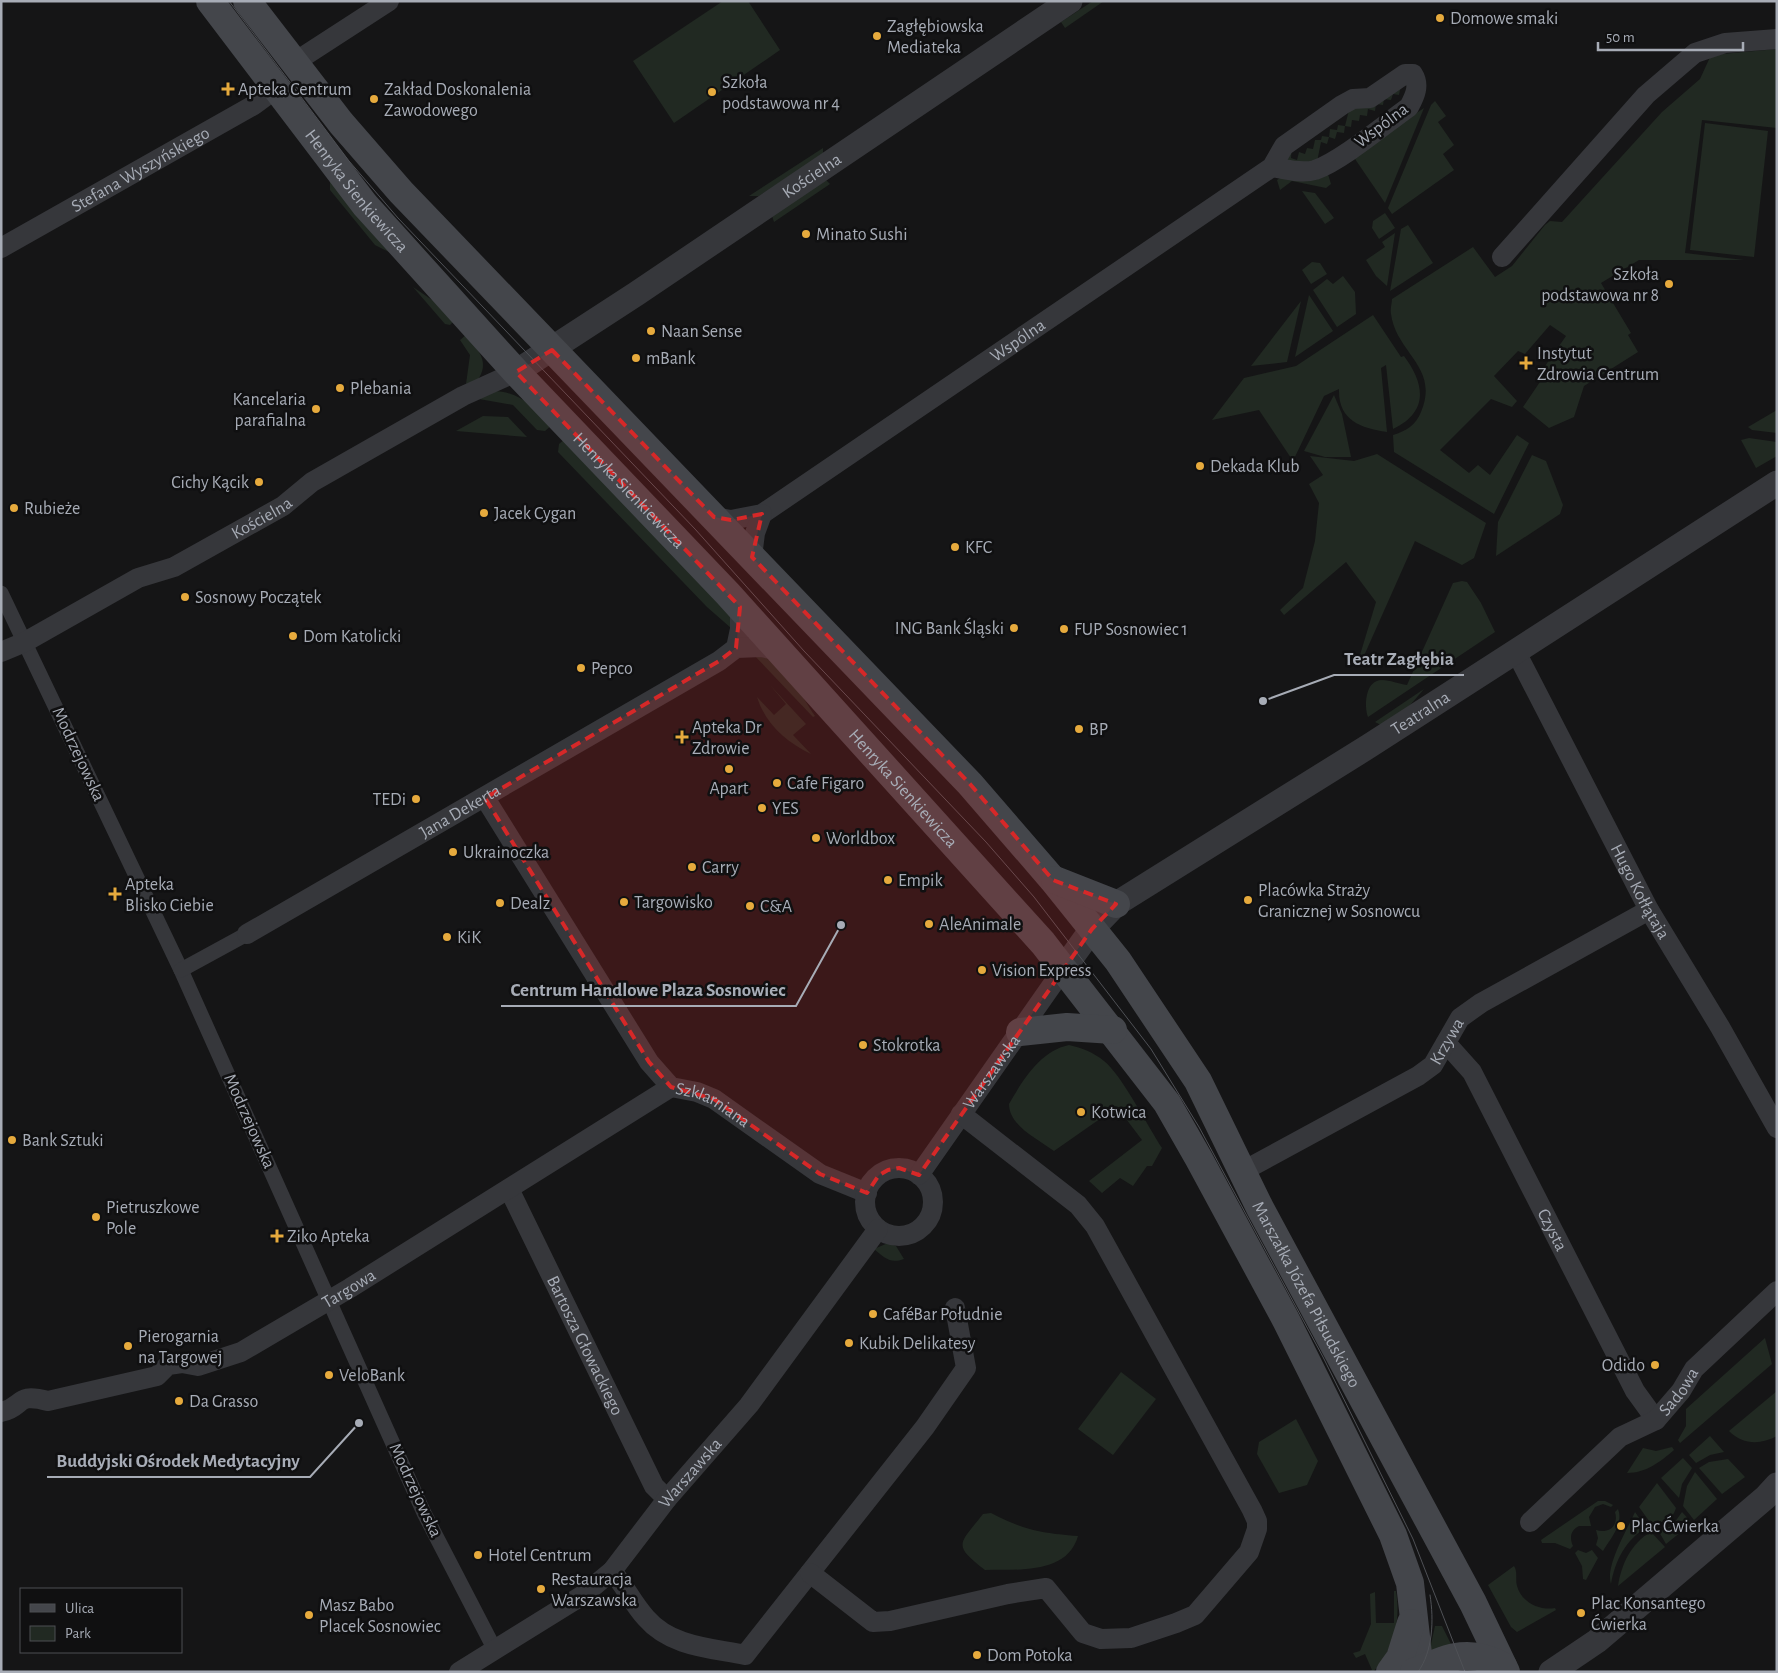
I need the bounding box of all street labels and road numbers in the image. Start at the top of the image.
street label: Wspólna [1351,100,1412,152]
street label: Stefana Wyszyńskiego [69,124,213,216]
street label: Henryka Sienkiewicza [301,126,411,256]
street label: Kościelna [780,150,845,202]
street label: Wspólna [987,316,1049,366]
street label: Henryka Sienkiewicza [569,430,688,553]
street label: Kościelna [229,494,296,543]
street label: Teatralna [1388,688,1454,739]
street label: Modrzejowska [48,705,108,804]
street label: Henryka Sienkiewicza [845,726,960,852]
street label: Jana Dekerta [417,781,504,842]
street label: Hugo Kołłątaja [1607,841,1672,943]
street label: Krzywa [1427,1015,1468,1068]
street label: Warszawska [960,1032,1024,1113]
street label: Modrzejowska [220,1071,278,1171]
street label: Szklarniana [674,1080,753,1131]
street label: Marszałka Józefa Piłsudskiego [1248,1199,1363,1391]
street label: Czysta [1533,1206,1570,1254]
street label: Targowa [319,1266,379,1312]
street label: Bartosza Głowackiego [543,1273,626,1419]
street label: Sadowa [1656,1365,1703,1420]
street label: Warszawska [656,1435,726,1512]
street label: Modrzejowska [385,1441,445,1540]

